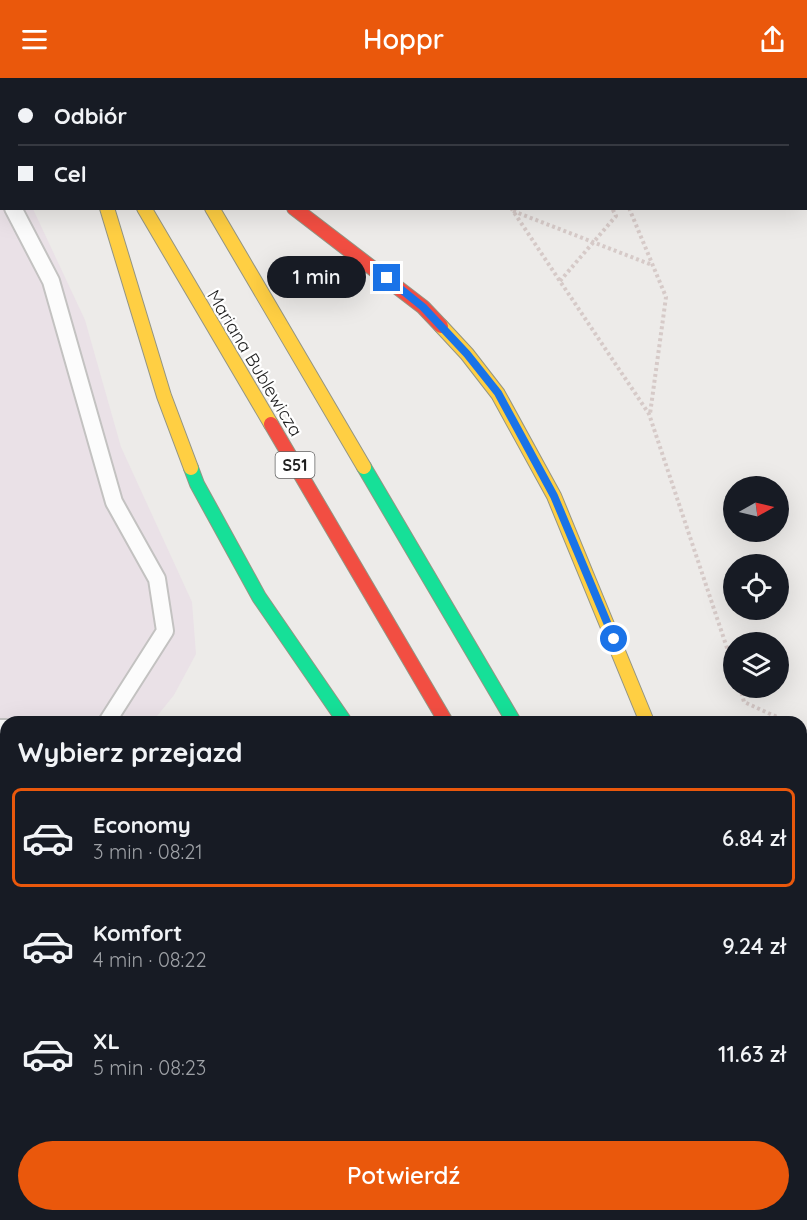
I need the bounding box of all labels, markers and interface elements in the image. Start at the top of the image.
text: Hoppr [363,22,444,56]
icon: menu [18,23,51,56]
icon: share [756,23,789,56]
text: Odbiór [54,102,127,130]
text: Cel [54,160,87,188]
callout: 1 min [267,257,366,299]
text: 1 min [293,264,340,289]
route end [373,264,400,291]
street label: Mariana Bublewicza [202,286,308,440]
road number: S51 [276,452,314,478]
north arrow [723,476,789,542]
map controls [723,476,789,698]
button: locate [723,554,789,620]
route start [600,625,627,652]
button: layers [723,632,789,698]
text: Wybierz przejazd [18,735,242,769]
icon: car [21,811,75,865]
text: Economy [93,811,191,839]
text: 6.84 zł [722,824,786,852]
text: 3 min · 08:21 [93,839,203,864]
icon: car [21,919,75,973]
text: Komfort [93,919,182,947]
text: 9.24 zł [722,932,786,960]
text: 4 min · 08:22 [93,947,207,972]
icon: car [21,1027,75,1081]
text: XL [93,1027,120,1055]
text: 11.63 zł [718,1040,786,1068]
text: 5 min · 08:23 [93,1055,206,1080]
button: Potwierdź [18,1141,789,1210]

